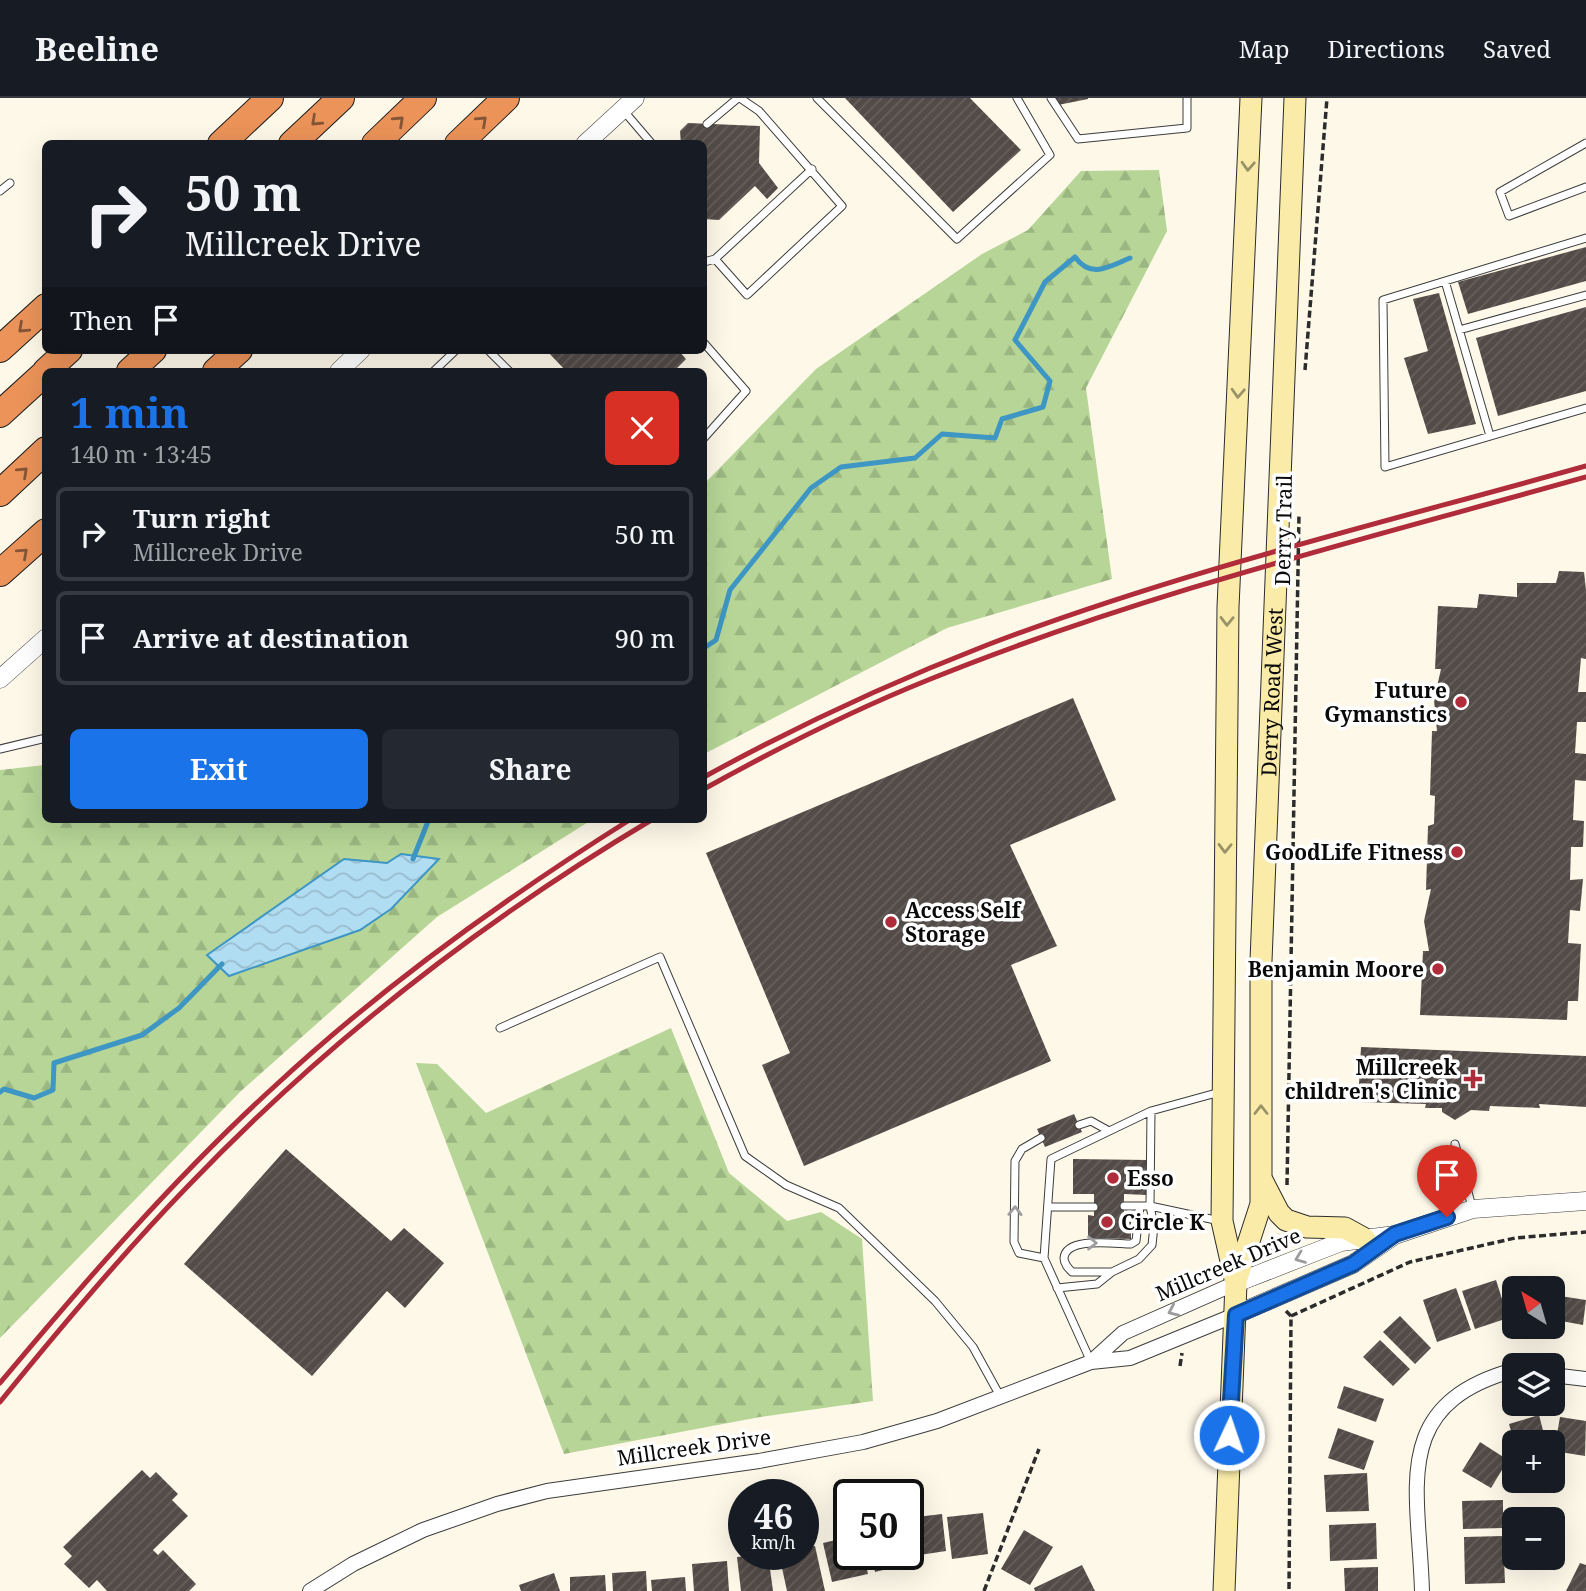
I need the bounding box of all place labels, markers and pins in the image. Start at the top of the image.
place label: Future Gymanstics [1324,676,1447,728]
marker: Future Gymanstics [1453,694,1469,710]
place label: GoodLife Fitness [1265,838,1443,866]
marker: GoodLife Fitness [1449,844,1465,860]
place label: Access Self Storage [905,896,1023,948]
marker: Access Self Storage [883,914,899,930]
place label: Benjamin Moore [1248,955,1424,983]
marker: Benjamin Moore [1430,961,1446,977]
place label: Millcreek children's Clinic [1284,1053,1458,1105]
marker: Millcreek children's Clinic [1463,1069,1483,1089]
pin [1417,1145,1477,1217]
place label: Esso [1127,1164,1174,1192]
marker: Esso [1105,1170,1121,1186]
place label: Circle K [1121,1208,1205,1236]
marker: Circle K [1099,1214,1115,1230]

